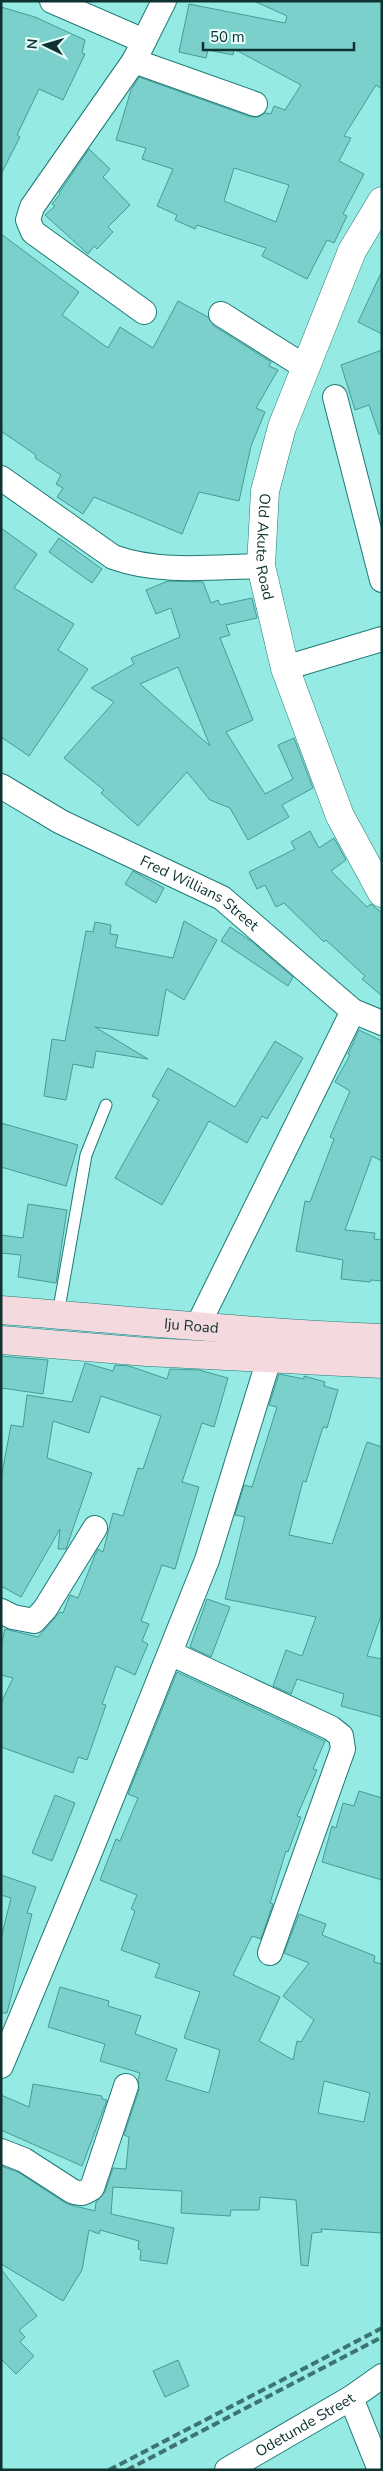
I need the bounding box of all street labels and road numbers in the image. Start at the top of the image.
street label: Old Akute Road [251,493,279,602]
street label: Fred Willians Street [137,851,263,936]
street label: Iju Road [163,1314,219,1338]
street label: Odetunde Street [251,2388,360,2462]

